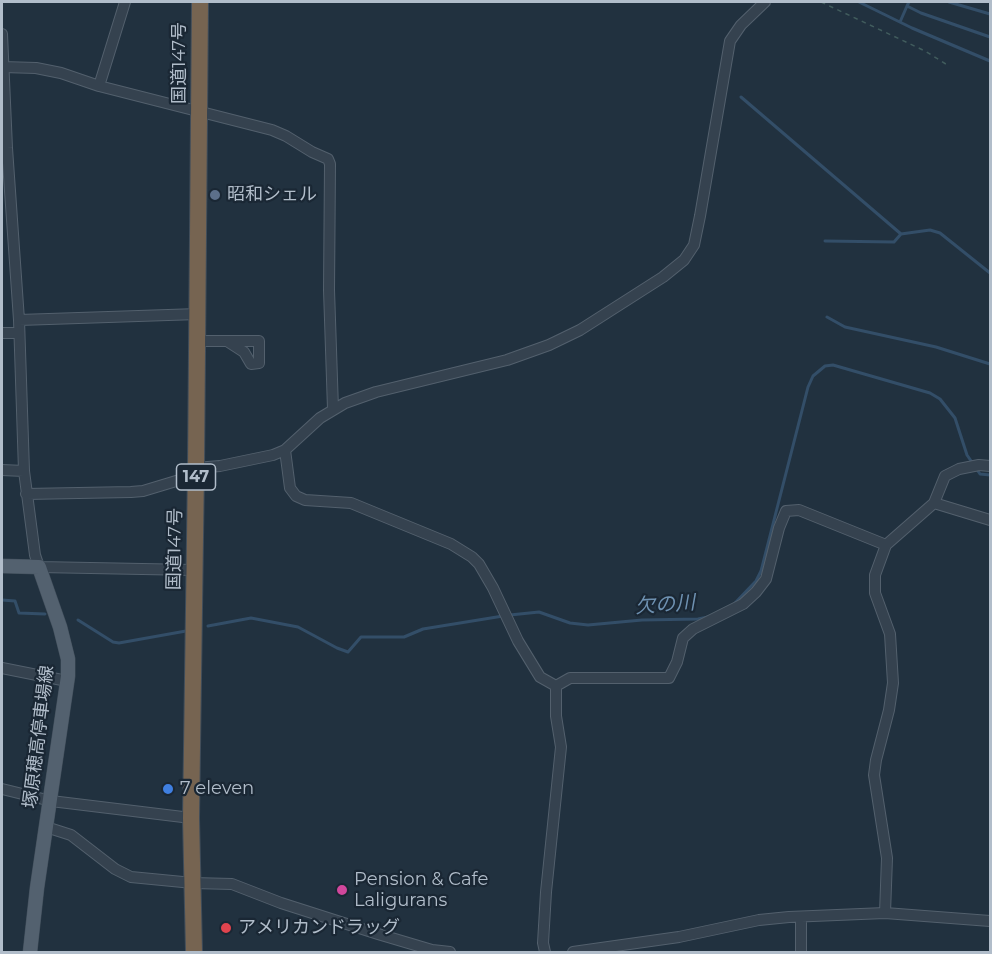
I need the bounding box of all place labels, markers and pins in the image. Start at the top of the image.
place label: 昭和シェル [227,184,317,206]
marker: 昭和シェル [208,188,222,202]
place label: 7 eleven [180,778,254,800]
marker: 7 eleven [161,782,175,796]
place label: Pension & Cafe Laligurans [354,869,488,912]
marker: Pension & Cafe Laligurans [335,883,349,897]
place label: アメリカンドラッグ [238,917,400,939]
marker: アメリカンドラッグ [219,921,233,935]

